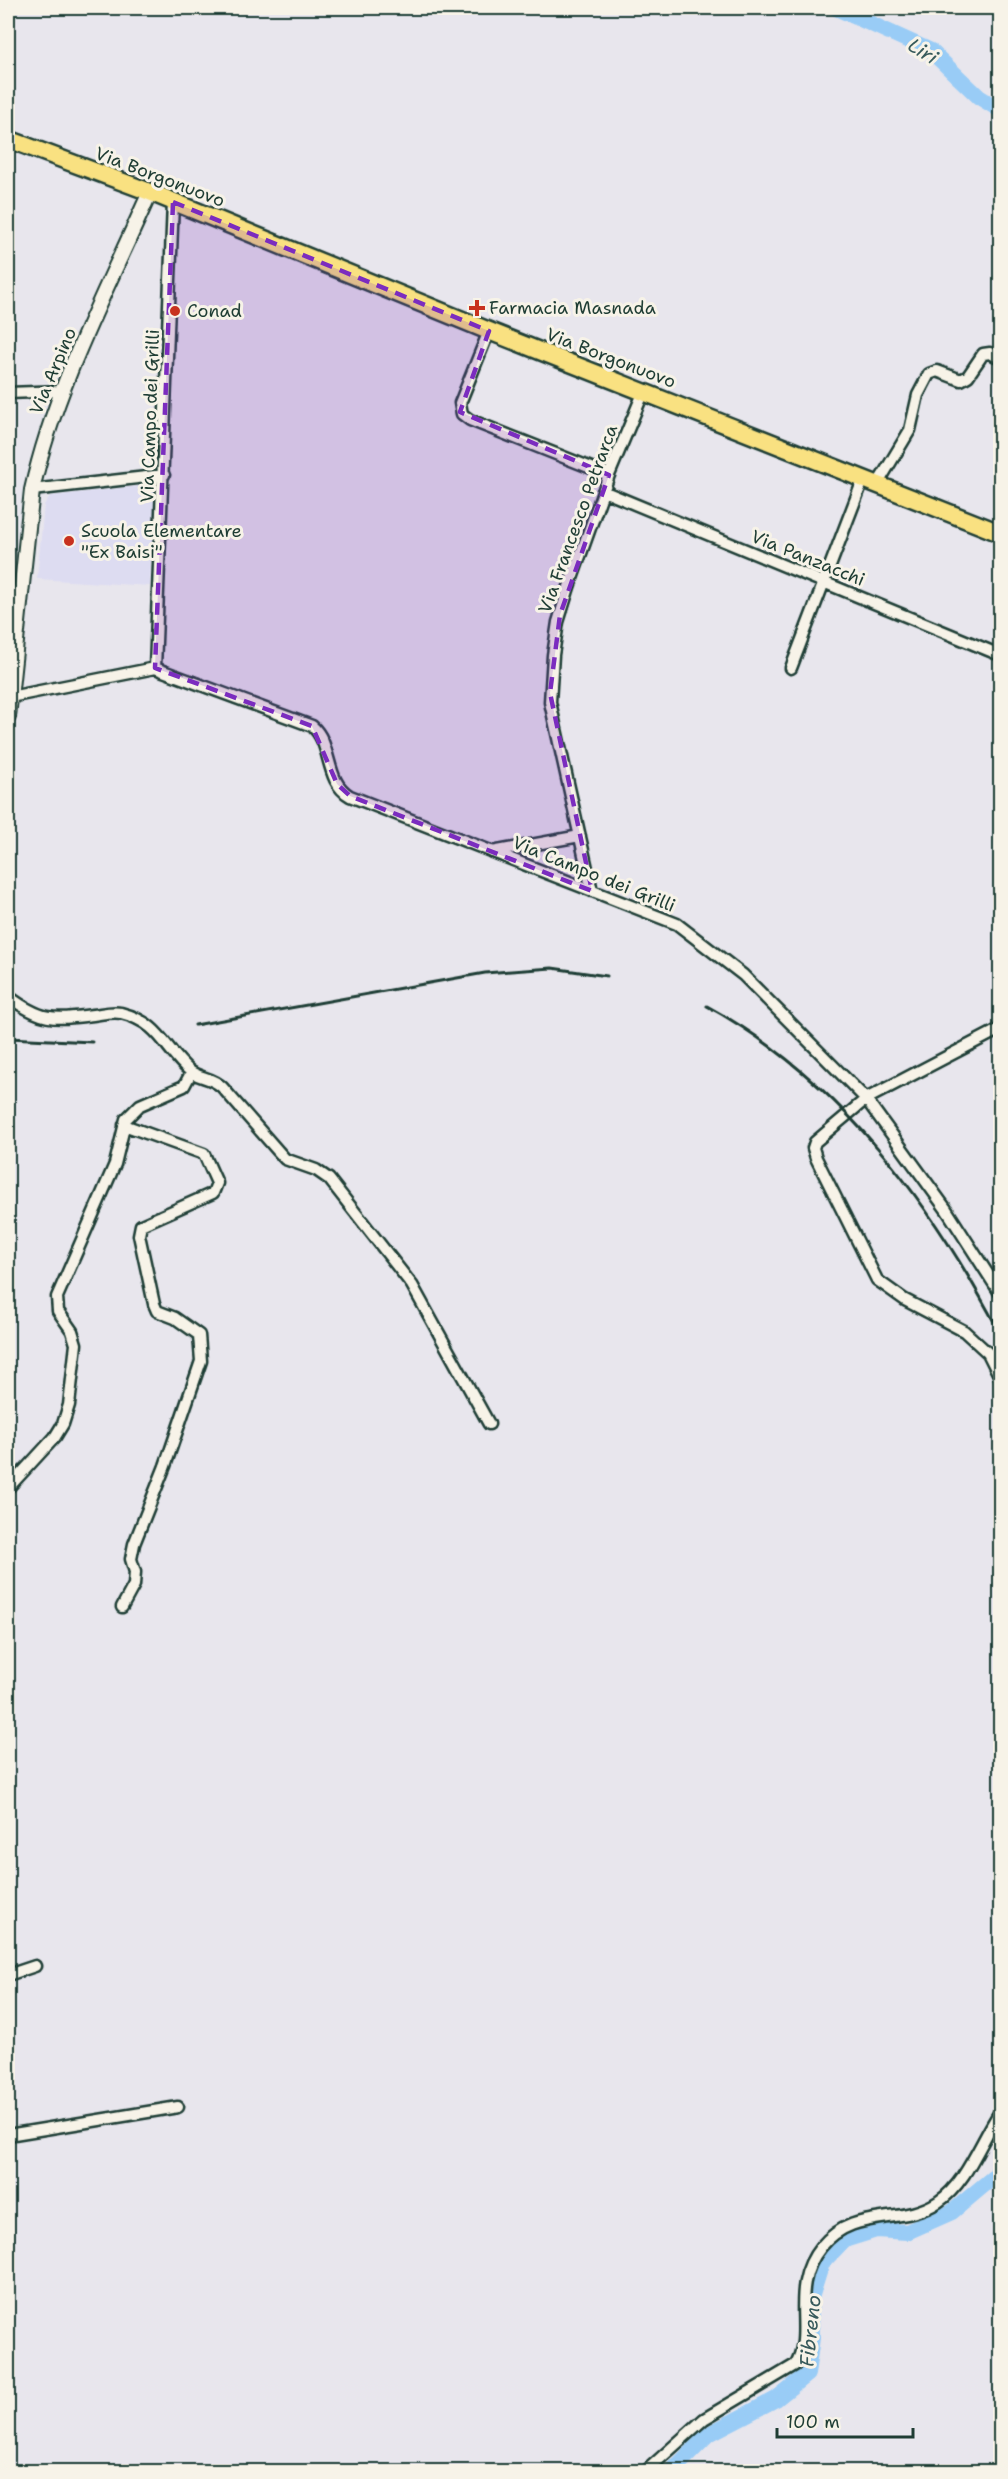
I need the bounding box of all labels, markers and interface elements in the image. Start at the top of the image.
water label: Liri [903,32,943,70]
street label: Via Borgonuovo [92,141,228,213]
place label: Farmacia Masnada [489,296,656,320]
place label: Conad [187,299,242,323]
marker: Farmacia Masnada [470,301,484,315]
marker: Conad [168,304,182,318]
street label: Via Borgonuovo [543,322,679,394]
street label: Via Arpino [24,324,82,418]
street label: Via Campo dei Grilli [135,329,165,503]
street label: Via Francesco Petrarca [533,421,623,617]
place label: Scuola Elementare "Ex Baisi" [81,519,242,564]
street label: Via Panzacchi [747,524,869,592]
marker: Scuola Elementare "Ex Baisi" [62,534,76,548]
street label: Via Campo dei Grilli [509,830,679,918]
water label: Fibreno [793,2294,827,2368]
scale bar [777,2401,914,2439]
text: 100 m [786,2410,840,2434]

